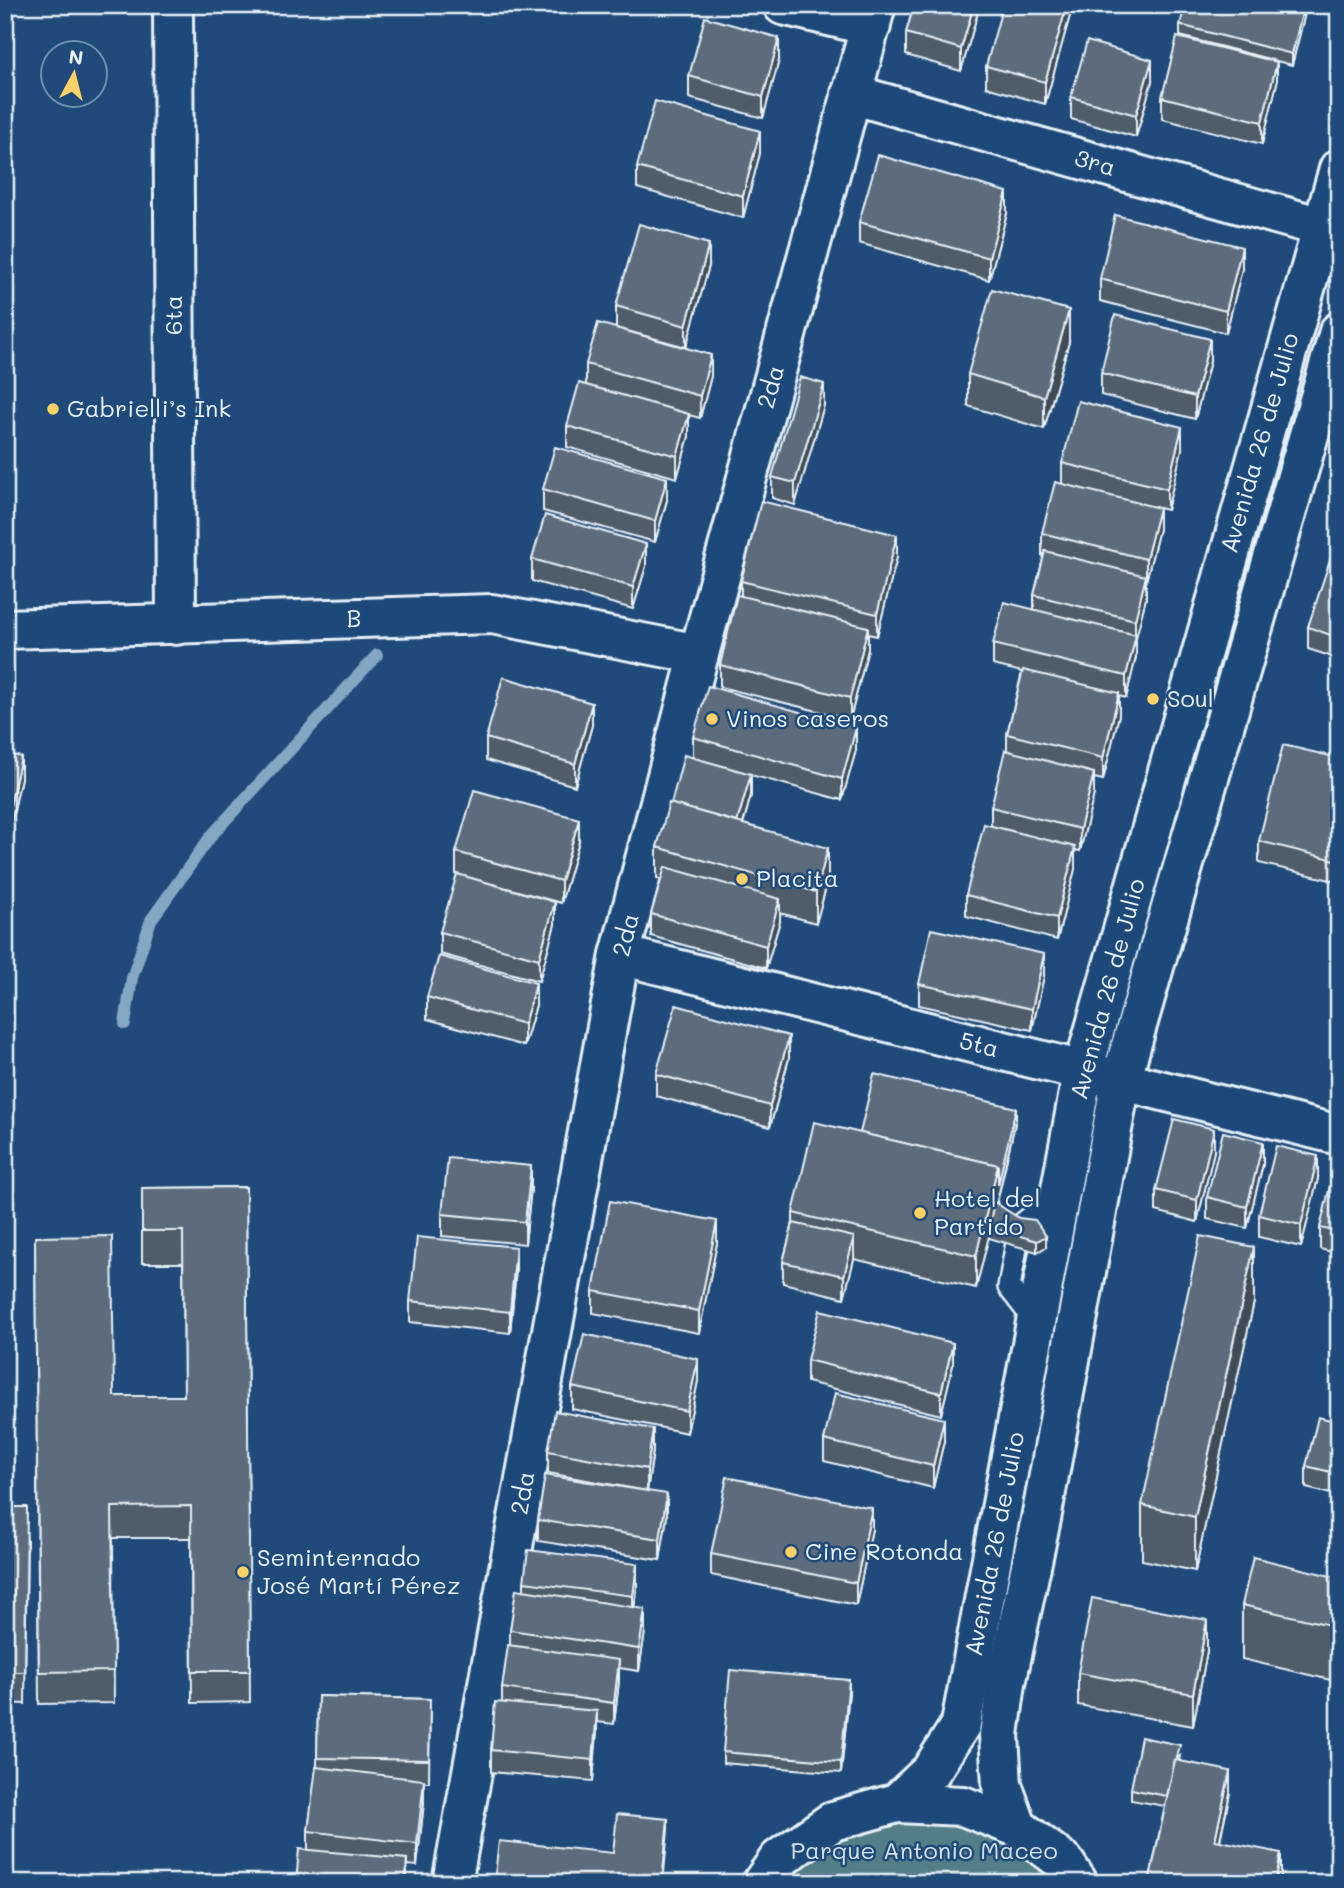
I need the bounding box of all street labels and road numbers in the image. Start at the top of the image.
street label: 3ra [1071,141,1119,182]
street label: 6ta [157,295,188,335]
street label: Avenida 26 de Julio [1212,329,1305,556]
street label: 2da [749,362,790,412]
street label: B [346,602,362,633]
street label: Avenida 26 de Julio [1062,875,1151,1102]
street label: 2da [604,910,645,960]
street label: 5ta [956,1024,1002,1063]
street label: Avenida 26 de Julio [957,1429,1030,1658]
street label: 2da [502,1469,541,1517]

